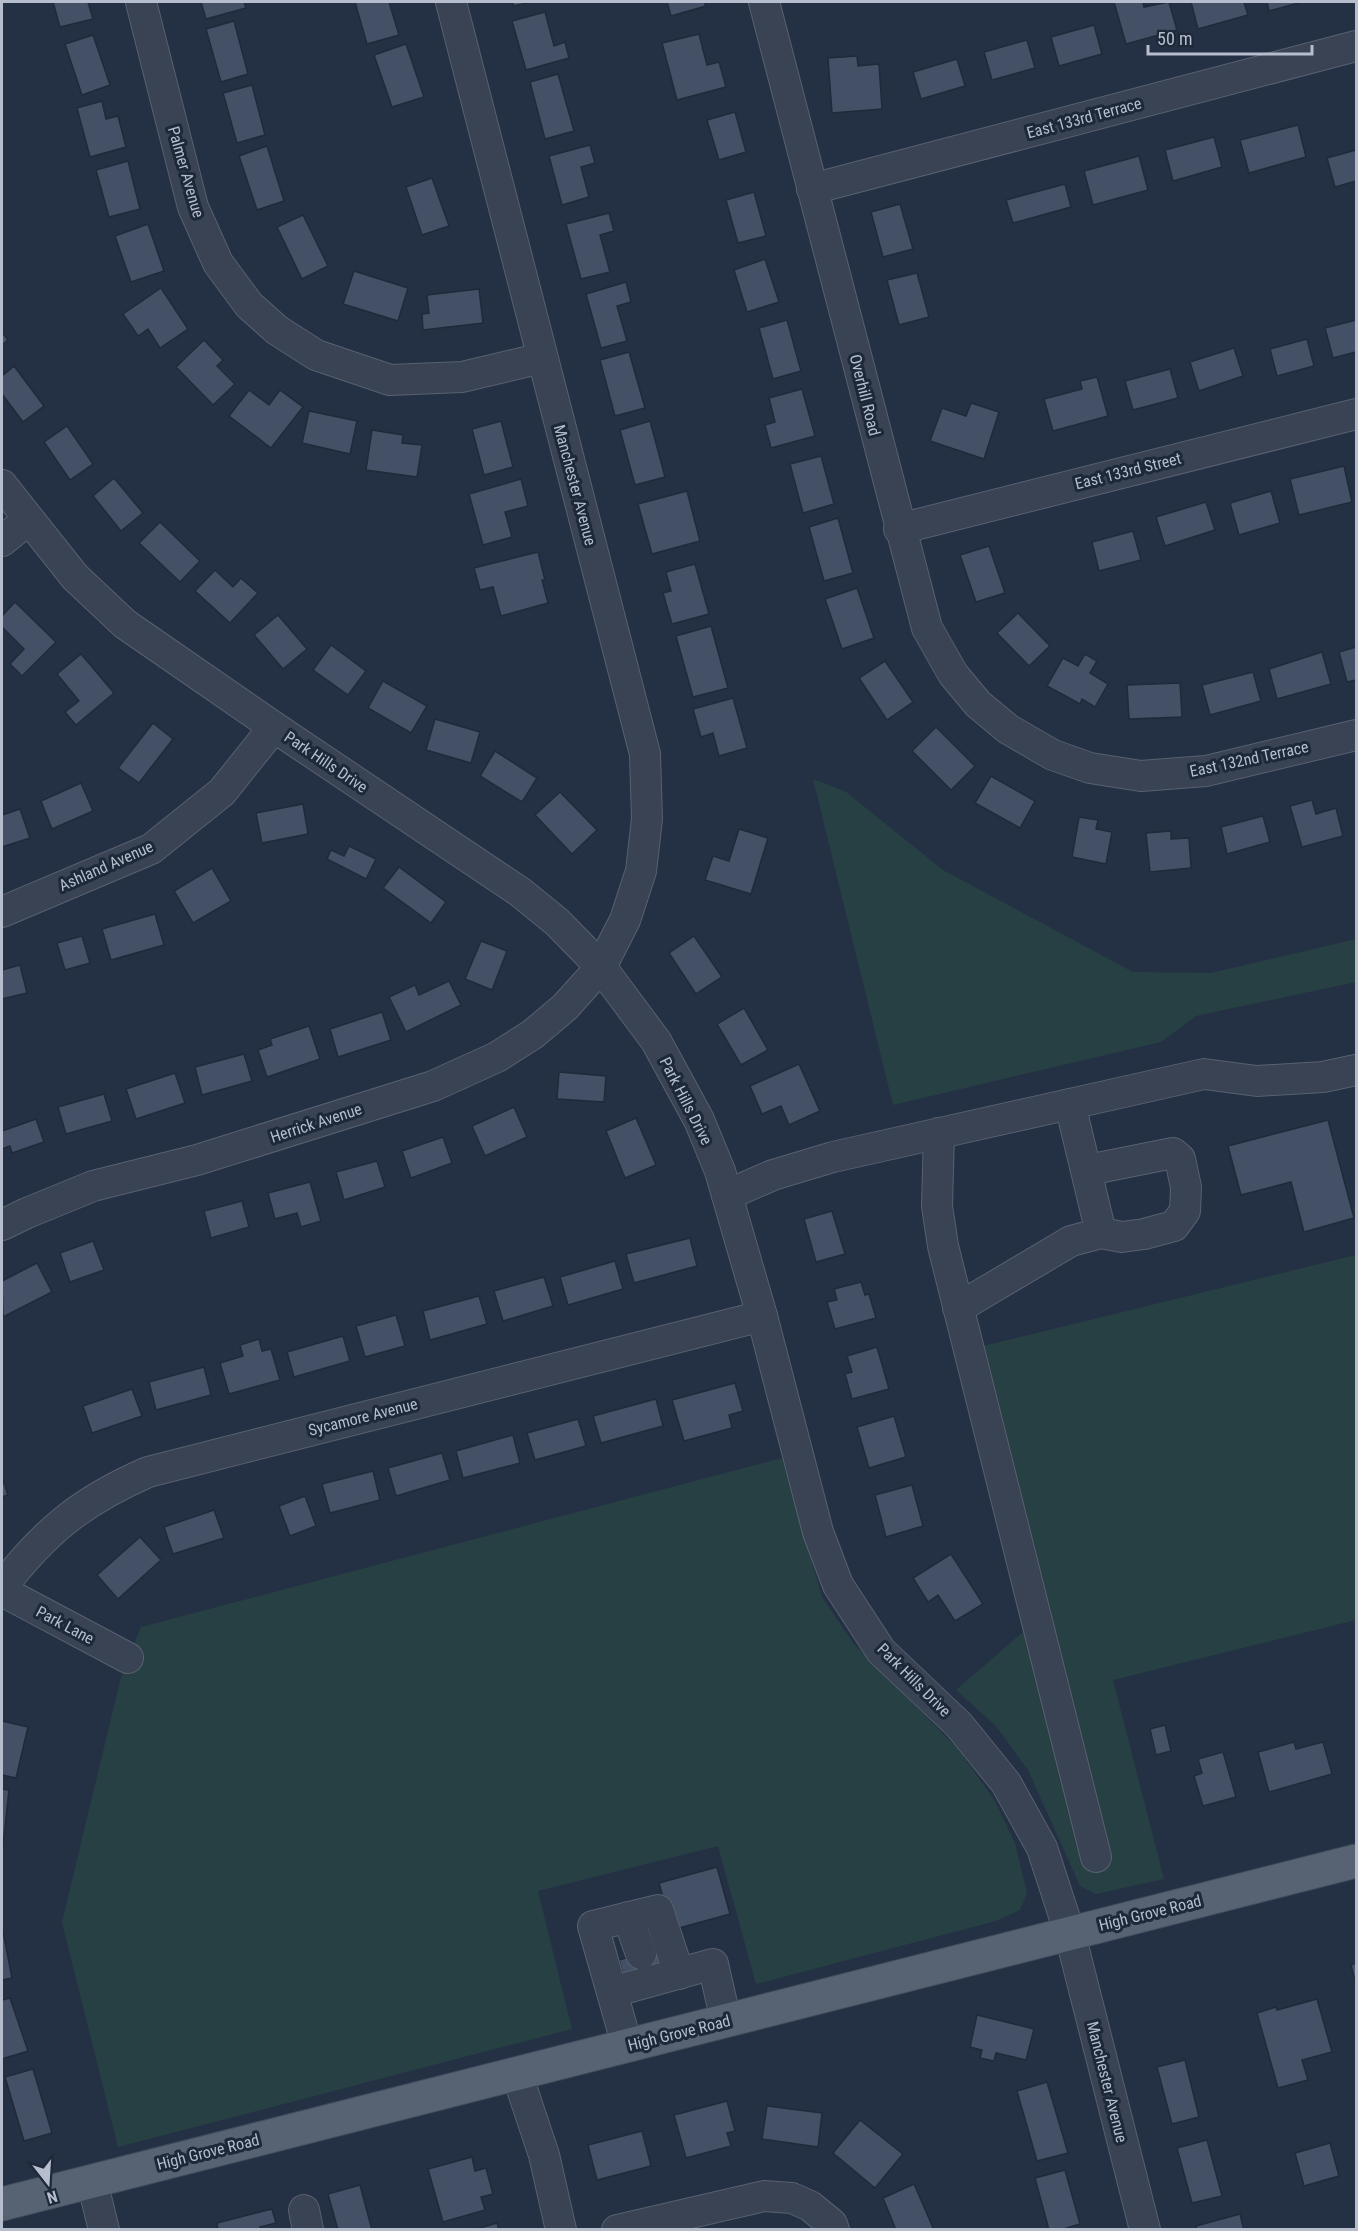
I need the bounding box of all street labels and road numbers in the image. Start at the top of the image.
street label: East 133rd Terrace [1025,94,1143,142]
street label: Palmer Avenue [164,124,208,220]
street label: Overhill Road [846,352,884,438]
street label: Manchester Avenue [550,423,600,547]
street label: East 133rd Street [1073,449,1183,493]
street label: Park Hills Drive [281,727,371,797]
street label: East 132nd Terrace [1188,737,1310,781]
street label: Ashland Avenue [56,837,156,895]
street label: Park Hills Drive [656,1054,716,1148]
street label: Herrick Avenue [268,1099,364,1147]
street label: Sycamore Avenue [306,1394,420,1440]
street label: Park Lane [33,1602,97,1648]
street label: Park Hills Drive [873,1639,955,1721]
street label: High Grove Road [1097,1891,1203,1935]
street label: High Grove Road [626,2011,732,2055]
street label: Manchester Avenue [1083,2019,1131,2145]
street label: High Grove Road [155,2130,261,2174]

